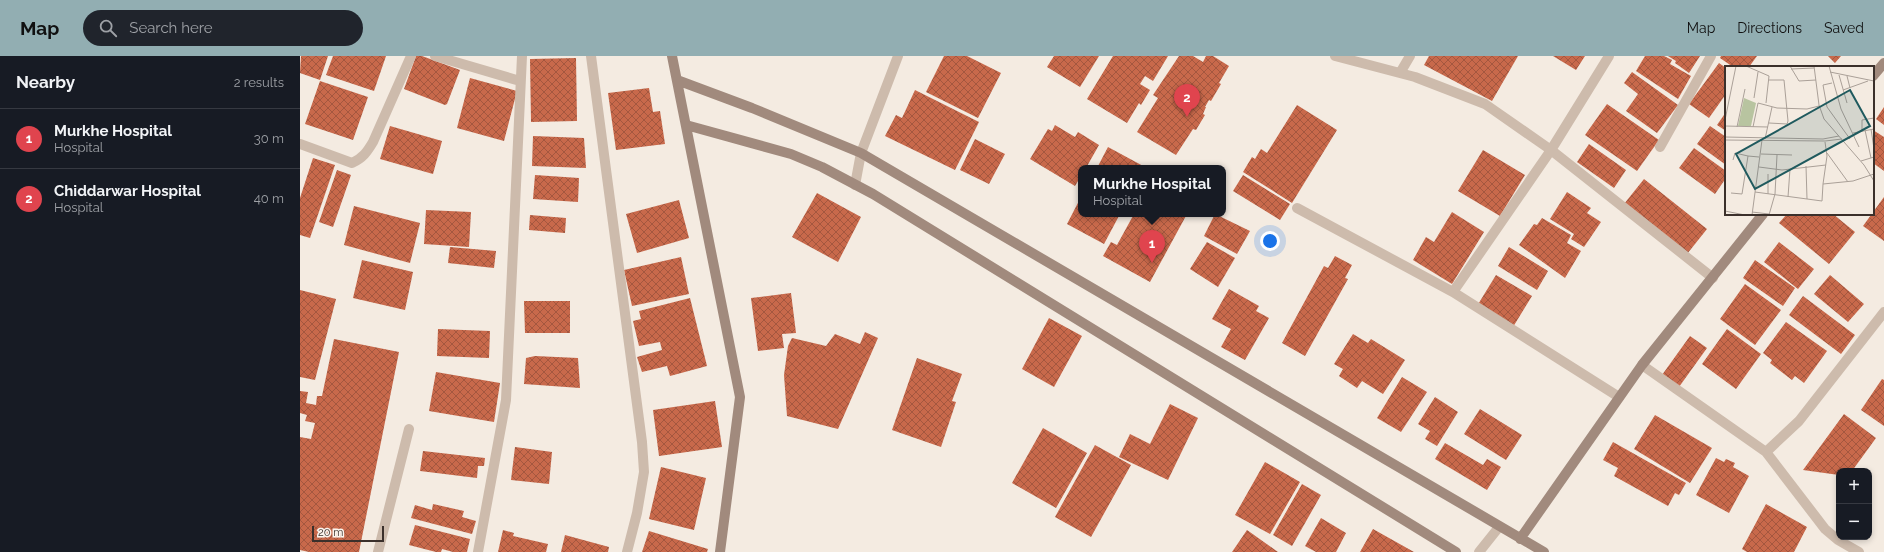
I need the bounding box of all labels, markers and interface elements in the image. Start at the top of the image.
search box [83,10,363,46]
text: Map [20,17,59,39]
icon: search [97,17,119,39]
text: Search here [129,19,213,37]
text: Map [1687,20,1715,36]
text: Directions [1737,20,1802,36]
text: Saved [1824,20,1864,36]
inset map [1725,66,1874,215]
text: Nearby [16,72,75,92]
text: 2 results [234,75,284,90]
pin: 2 [1174,84,1200,117]
text: Murkhe Hospital [54,122,172,140]
text: 1 [26,131,32,146]
text: 30 m [254,131,284,146]
text: Hospital [54,140,103,155]
popup [1078,165,1226,217]
text: Murkhe Hospital [1093,175,1211,193]
text: Chiddarwar Hospital [54,182,201,200]
text: 2 [25,191,33,206]
text: 40 m [254,191,284,206]
text: Hospital [1093,193,1142,208]
text: Hospital [54,200,103,215]
pin: 1 [1139,230,1165,263]
your location [1260,231,1280,251]
map controls [1836,468,1872,540]
button: + [1836,468,1872,504]
button: − [1836,504,1872,540]
scale bar [312,524,384,543]
text: 20 m [318,526,343,539]

